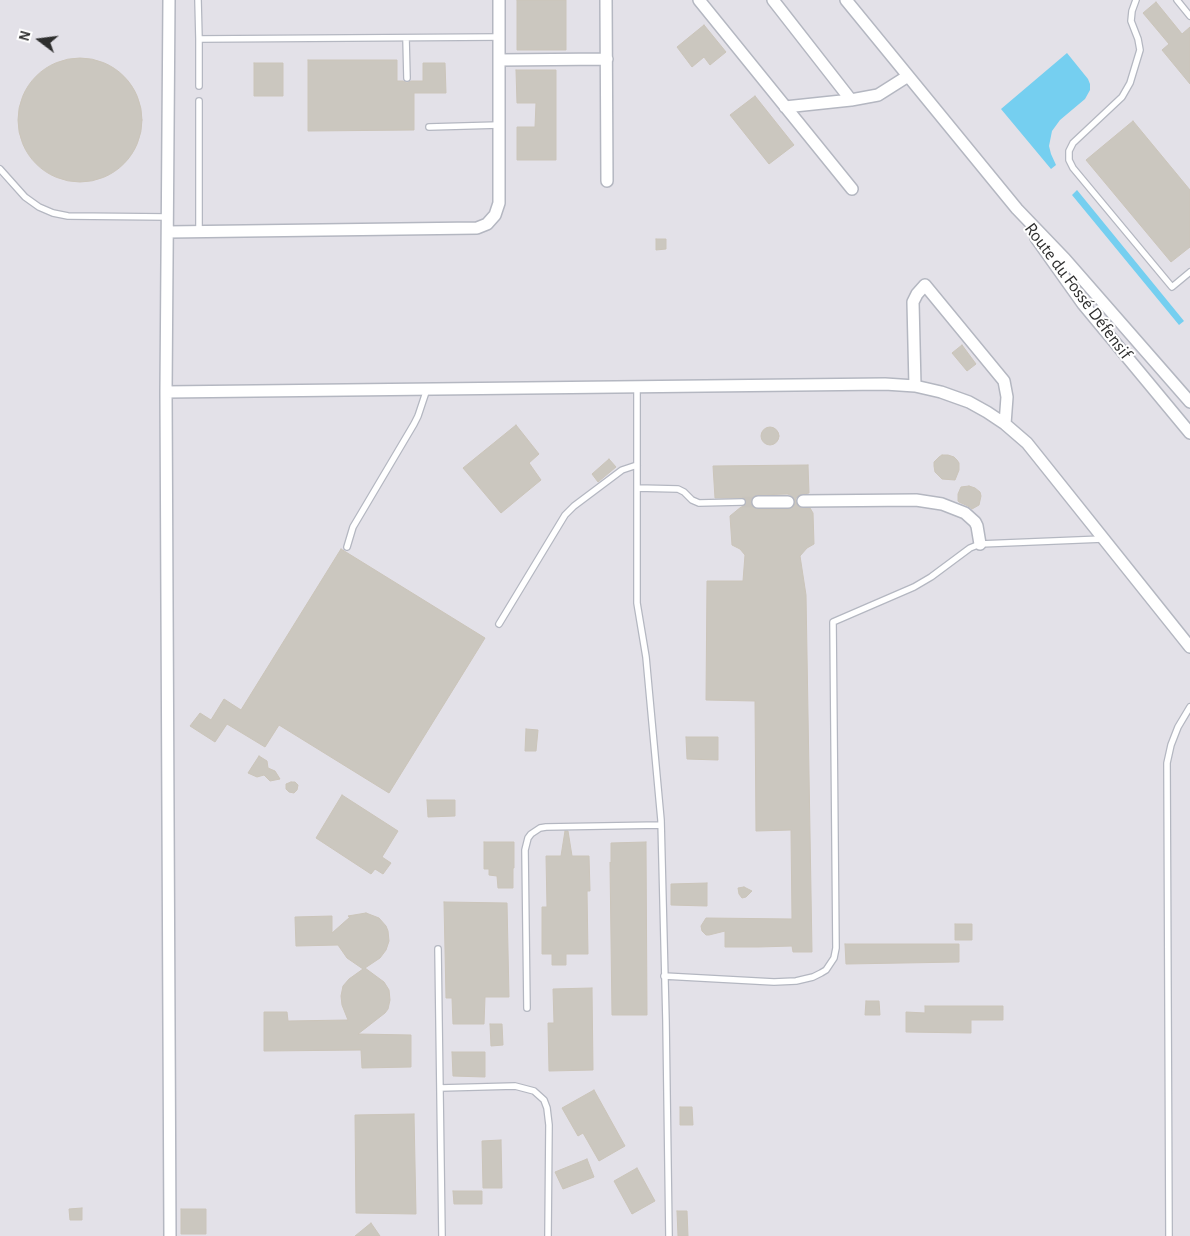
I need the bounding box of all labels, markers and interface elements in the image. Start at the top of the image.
north arrow [15,15,65,65]
text: N [17,30,34,43]
street label: Route du Fossé Défensif [1020,218,1136,364]

